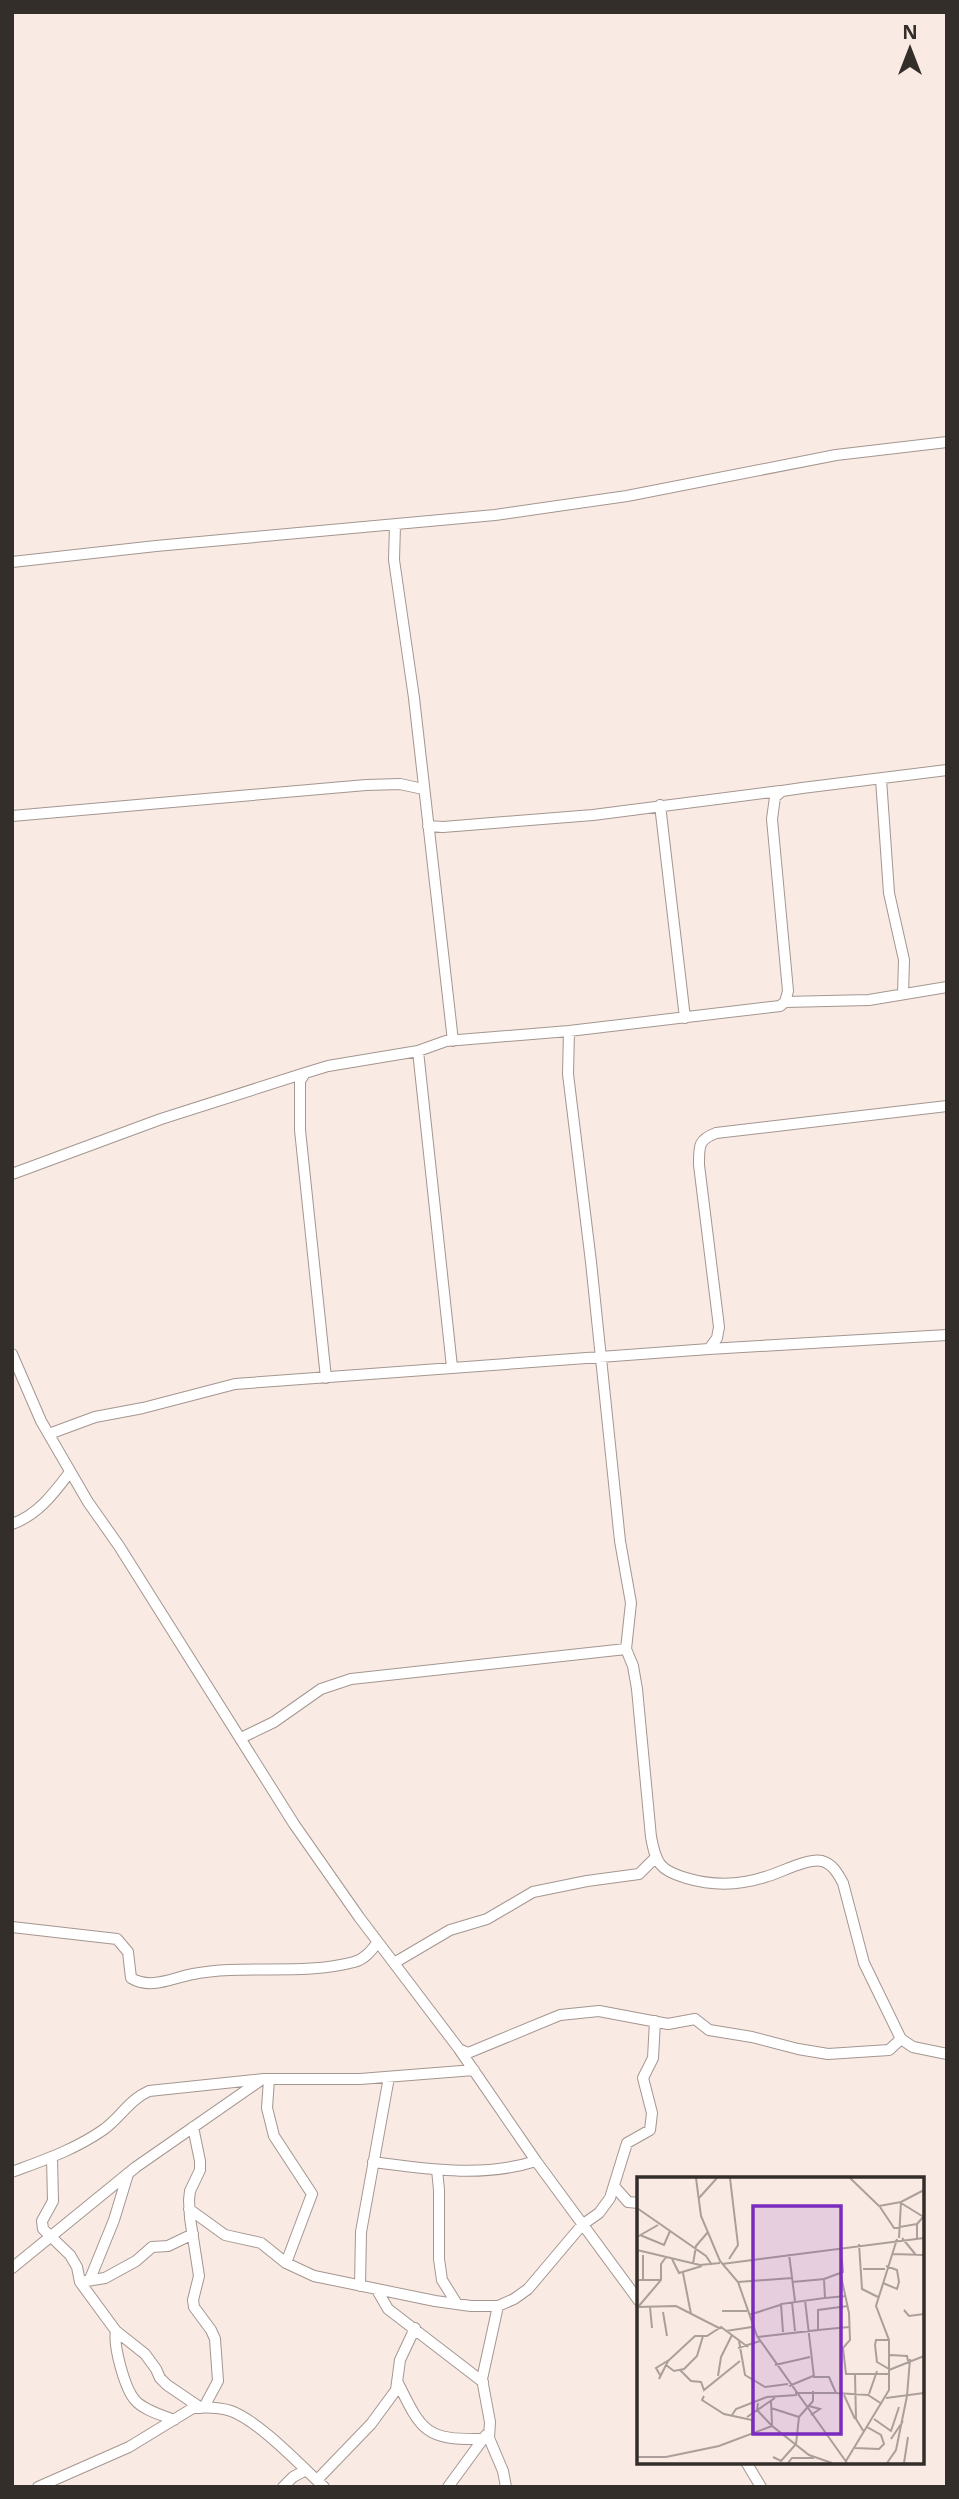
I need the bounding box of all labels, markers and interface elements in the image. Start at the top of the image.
north arrow [875,14,945,84]
text: N [902,19,918,45]
inset map [637,2177,924,2464]

